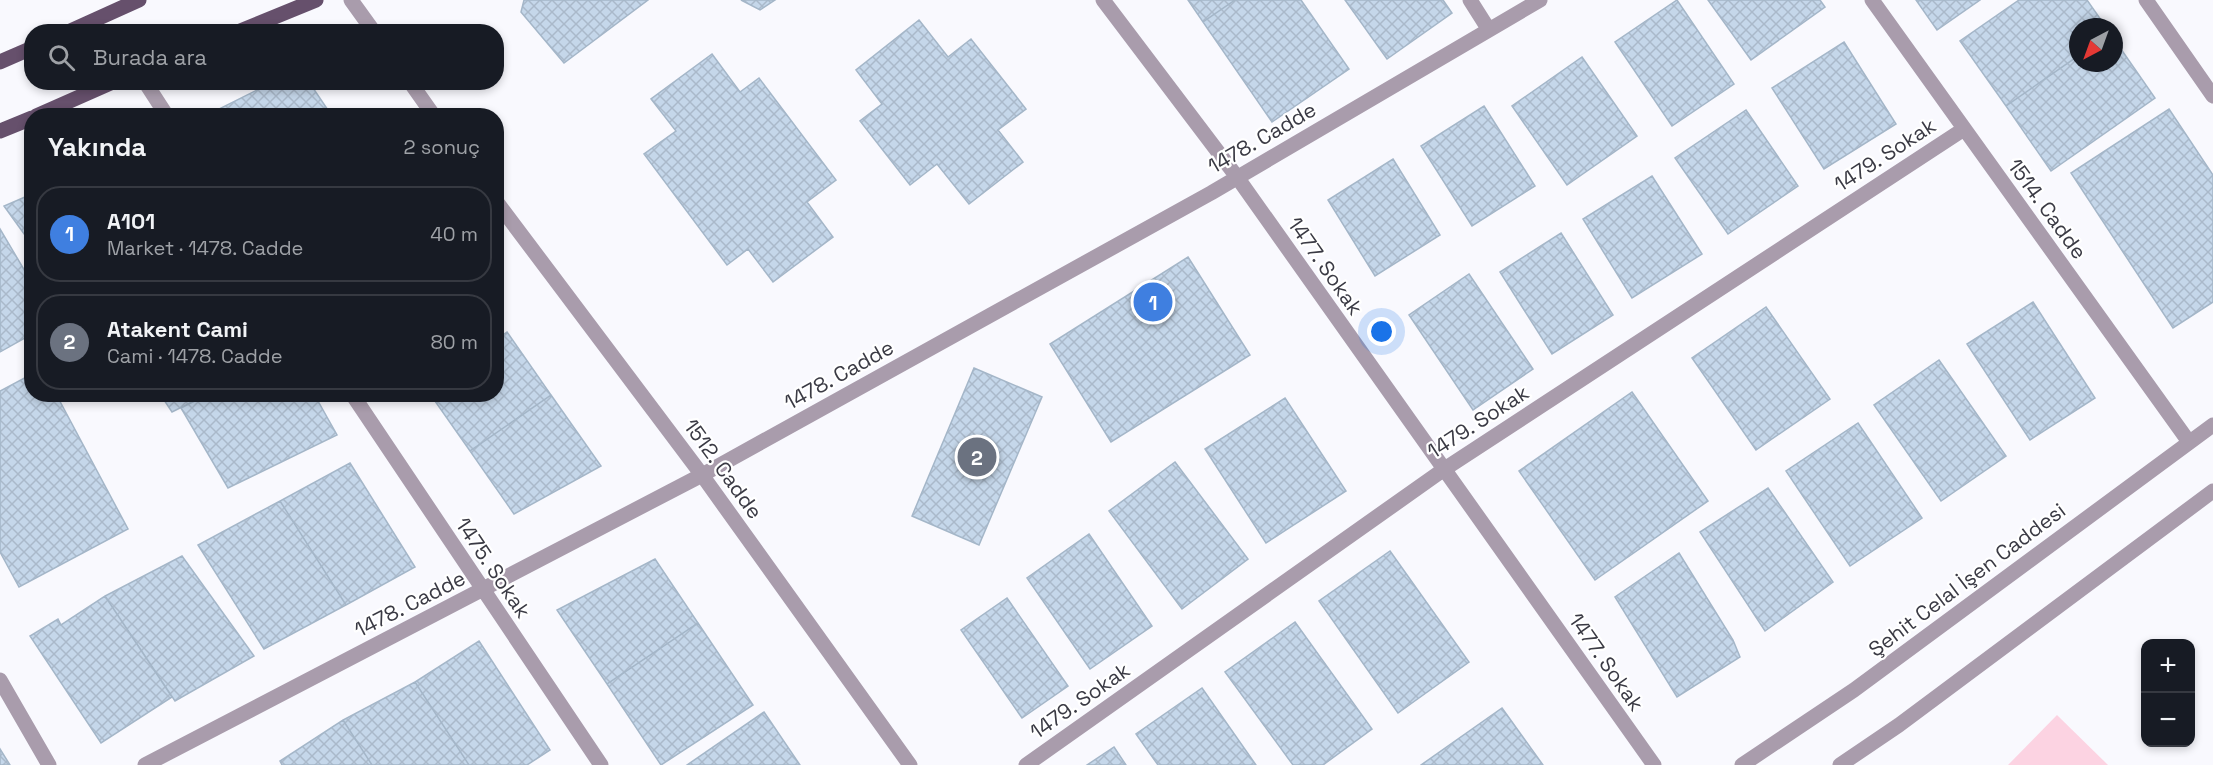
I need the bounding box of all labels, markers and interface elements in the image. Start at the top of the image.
north arrow [2069,18,2123,72]
search box [24,24,504,90]
icon: search [45,41,78,74]
text: Burada ara [93,43,207,71]
street label: 1478. Cadde [1203,96,1321,179]
street label: 1479. Sokak [1829,112,1941,197]
text: Yakında [48,130,146,164]
text: 2 sonuç [404,134,480,160]
street label: 1514. Cadde [2002,153,2093,264]
text: A101 [107,207,155,235]
street label: 1477. Sokak [1282,211,1369,320]
text: 1 [65,221,74,247]
text: 40 m [430,221,478,247]
text: Market · 1478. Cadde [107,235,303,261]
pin: 1 [1134,280,1172,324]
text: Atakent Cami [107,315,248,343]
your location [1367,317,1396,346]
text: 2 [64,329,75,355]
text: 80 m [430,329,478,355]
street label: 1478. Cadde [779,333,898,416]
text: Cami · 1478. Cadde [107,343,283,369]
street label: 1479. Sokak [1422,379,1534,464]
street label: 1512. Cadde [678,413,769,524]
pin: 2 [958,434,996,480]
street label: Şehit Celal İşen Caddesi [1863,497,2071,663]
street label: 1475. Sokak [450,512,537,623]
street label: 1478. Cadde [350,564,470,643]
street label: 1477. Sokak [1563,607,1650,716]
map controls [2141,639,2195,747]
button: + [2141,639,2195,693]
street label: 1479. Sokak [1024,656,1135,745]
button: − [2141,693,2195,747]

